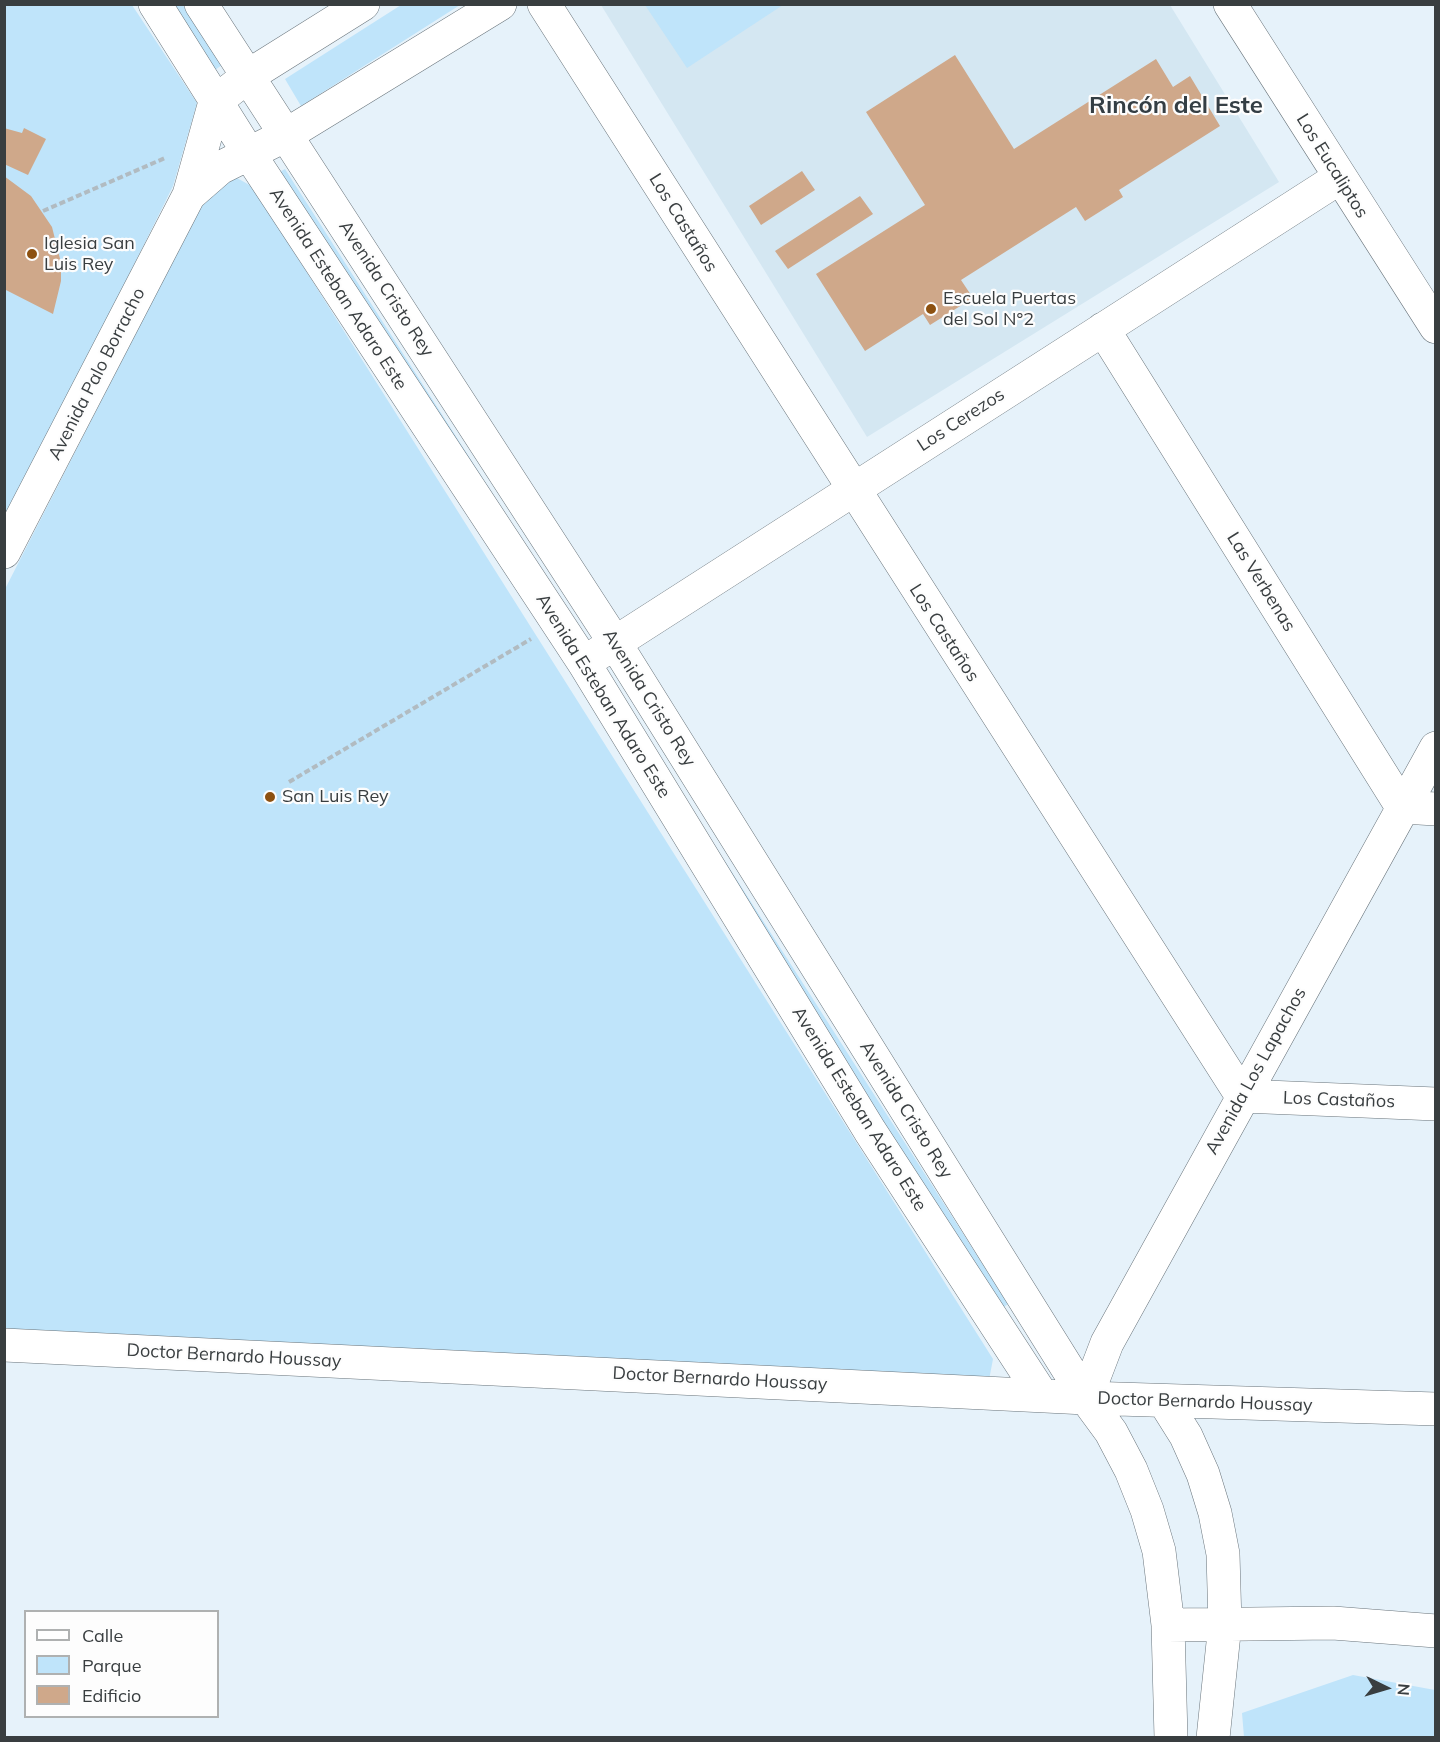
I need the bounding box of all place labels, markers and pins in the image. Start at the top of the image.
place label: Iglesia San Luis Rey [44,233,135,276]
marker: Iglesia San Luis Rey [25,247,39,261]
place label: Escuela Puertas del Sol N°2 [943,288,1076,330]
marker: Escuela Puertas del Sol N°2 [924,302,938,316]
place label: San Luis Rey [282,786,389,808]
marker: San Luis Rey [263,790,277,804]

